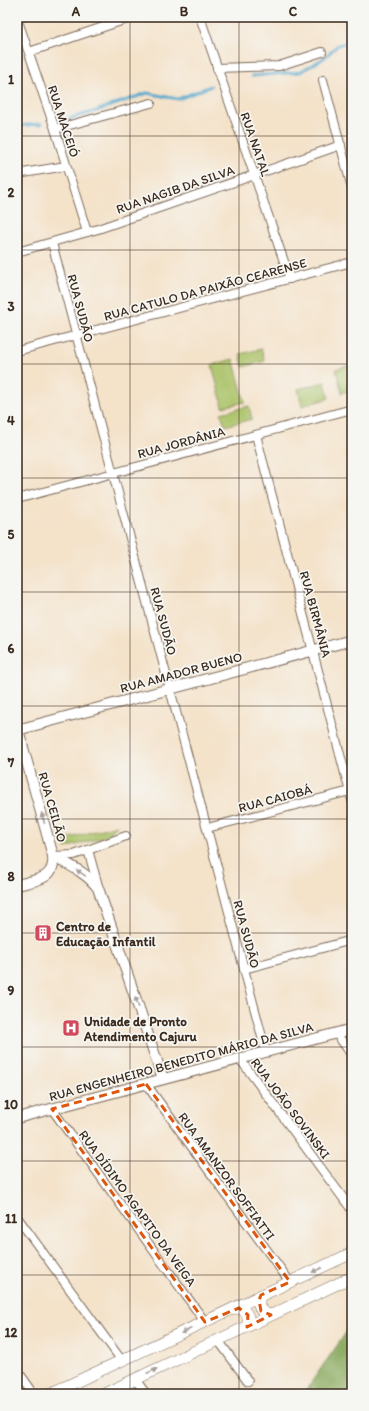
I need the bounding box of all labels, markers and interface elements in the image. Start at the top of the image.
text: A [71,4,81,19]
text: B [180,4,189,19]
text: C [289,4,298,19]
text: 1 [8,72,14,87]
street label: RUA MACEIÓ [45,83,82,159]
street label: RUA NATAL [238,110,274,179]
street label: RUA NAGIB DA SILVA [114,162,237,217]
text: 2 [8,185,15,200]
street label: RUA CATULO DA PAIXÃO CEARENSE [102,255,308,324]
street label: RUA SUDÃO [64,272,97,344]
text: 3 [7,299,15,314]
text: 4 [7,413,15,428]
street label: RUA JORDÂNIA [136,423,227,461]
text: 5 [8,527,15,542]
street label: RUA BIRMÂNIA [297,569,334,660]
street label: RUA SUDÃO [147,585,180,657]
text: 6 [8,641,15,656]
street label: RUA AMADOR BUENO [118,649,244,696]
text: 7 [7,755,15,770]
street label: RUA CEILÃO [35,770,70,844]
street label: RUA CAIOBÁ [237,781,314,815]
one-way arrow [40,812,46,824]
text: 8 [7,869,15,884]
one-way arrow [76,869,86,877]
street label: RUA SUDÃO [230,898,263,970]
place label: Centro de Educação Infantil [56,919,156,950]
building icon: Centro de Educação Infantil [33,923,53,943]
text: 9 [8,983,15,998]
one-way arrow [134,996,140,1008]
place label: Unidade de Pronto Atendimento Cajuru [83,1014,197,1045]
hospital icon: Unidade de Pronto Atendimento Cajuru [61,1018,81,1038]
street label: RUA ENGENHEIRO BENEDITO MÁRIO DA SILVA [47,1019,316,1104]
street label: RUA JOÃO SOVINSKI [248,1055,333,1162]
text: 10 [4,1097,18,1112]
street label: RUA AMANZOR SOFFIATTI [175,1110,278,1243]
street label: RUA DÍDIMO AGAPITO DA VEIGA [76,1127,200,1290]
text: 11 [5,1211,17,1226]
one-way arrow [310,1267,322,1273]
text: 12 [5,1325,18,1340]
one-way arrow [180,1328,192,1334]
one-way arrow [146,1368,158,1374]

